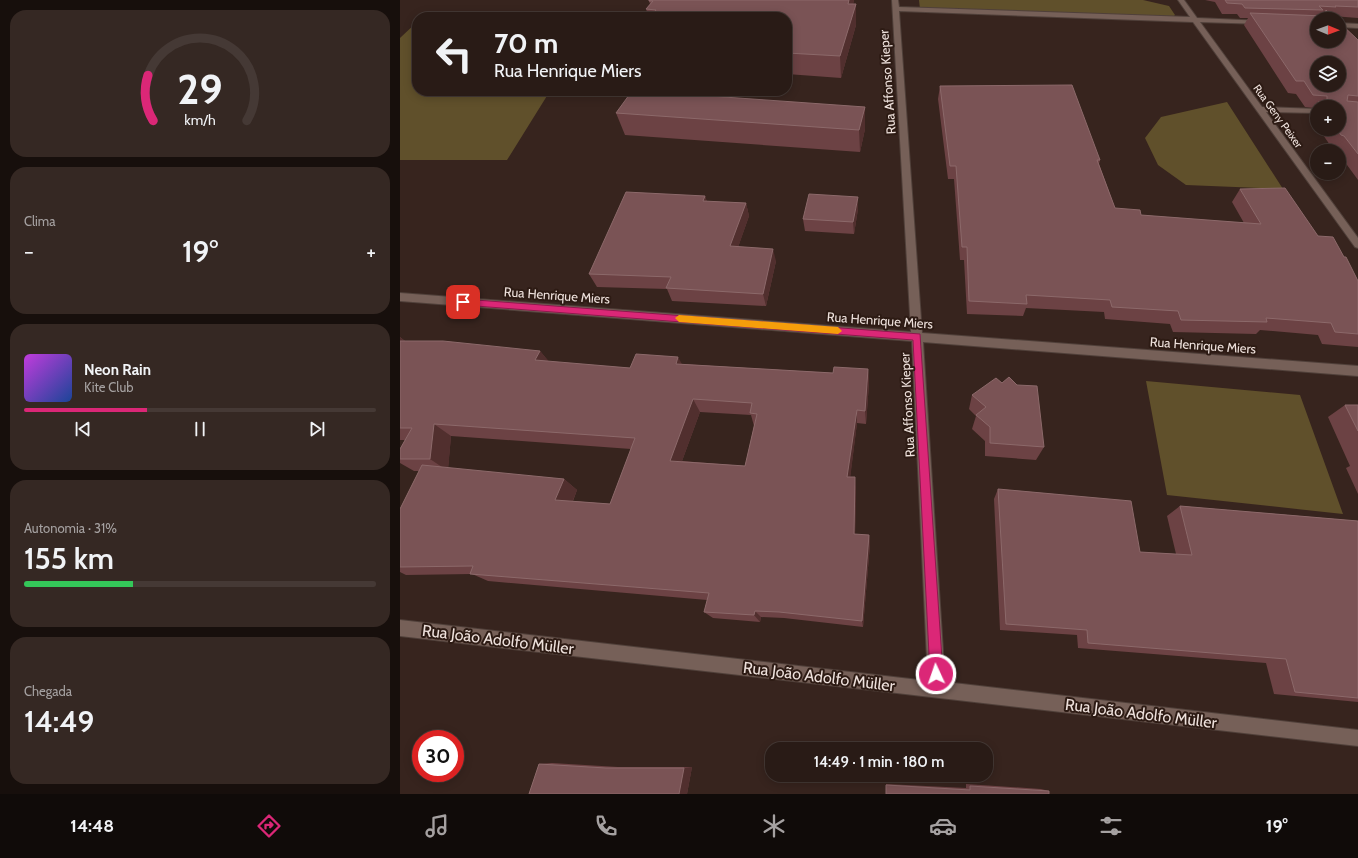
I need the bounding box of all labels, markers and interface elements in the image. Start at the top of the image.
north arrow [1310,12,1346,48]
map controls [1310,12,1346,180]
text: 70 m [494,26,558,60]
icon: left [428,28,480,80]
street label: Rua Affonso Kieper [875,28,899,135]
button: layers [1310,56,1346,92]
text: Rua Henrique Miers [494,60,641,82]
text: 29 [177,64,223,114]
street label: Rua Geny Peixer [1250,81,1306,151]
button: + [1310,100,1346,136]
text: km/h [184,111,216,129]
button: − [1310,144,1346,180]
text: Clima [24,213,55,229]
text: 19° [182,233,218,270]
text: − [24,238,34,265]
text: + [366,238,376,265]
street label: Rua Henrique Miers [503,283,611,307]
pin [446,285,480,319]
icon: arrive [452,291,474,313]
street label: Rua Henrique Miers [826,308,934,332]
street label: Rua Henrique Miers [1149,333,1257,357]
street label: Rua Affonso Kieper [896,351,918,458]
text: Neon Rain [84,361,151,379]
text: Kite Club [84,379,133,395]
icon: previous [72,418,94,440]
icon: pause [189,418,211,440]
icon: next [306,418,328,440]
text: Autonomia · 31% [24,520,117,536]
text: 155 km [24,540,114,577]
street label: Rua João Adolfo Müller [421,621,576,658]
position arrow [915,653,957,695]
street label: Rua João Adolfo Müller [742,658,897,695]
text: Chegada [24,683,72,699]
street label: Rua João Adolfo Müller [1064,695,1219,732]
text: 14:49 [24,703,94,740]
speed limit sign: 30 [412,730,464,782]
text: 14:49 · 1 min · 180 m [814,753,944,771]
icon: directions [255,812,283,840]
icon: music [423,812,451,840]
icon: phone [592,812,620,840]
icon: climate [760,812,788,840]
icon: car [929,812,957,840]
icon: filters [1097,812,1125,840]
text: 14:48 [70,815,114,837]
text: 19° [1266,815,1288,837]

